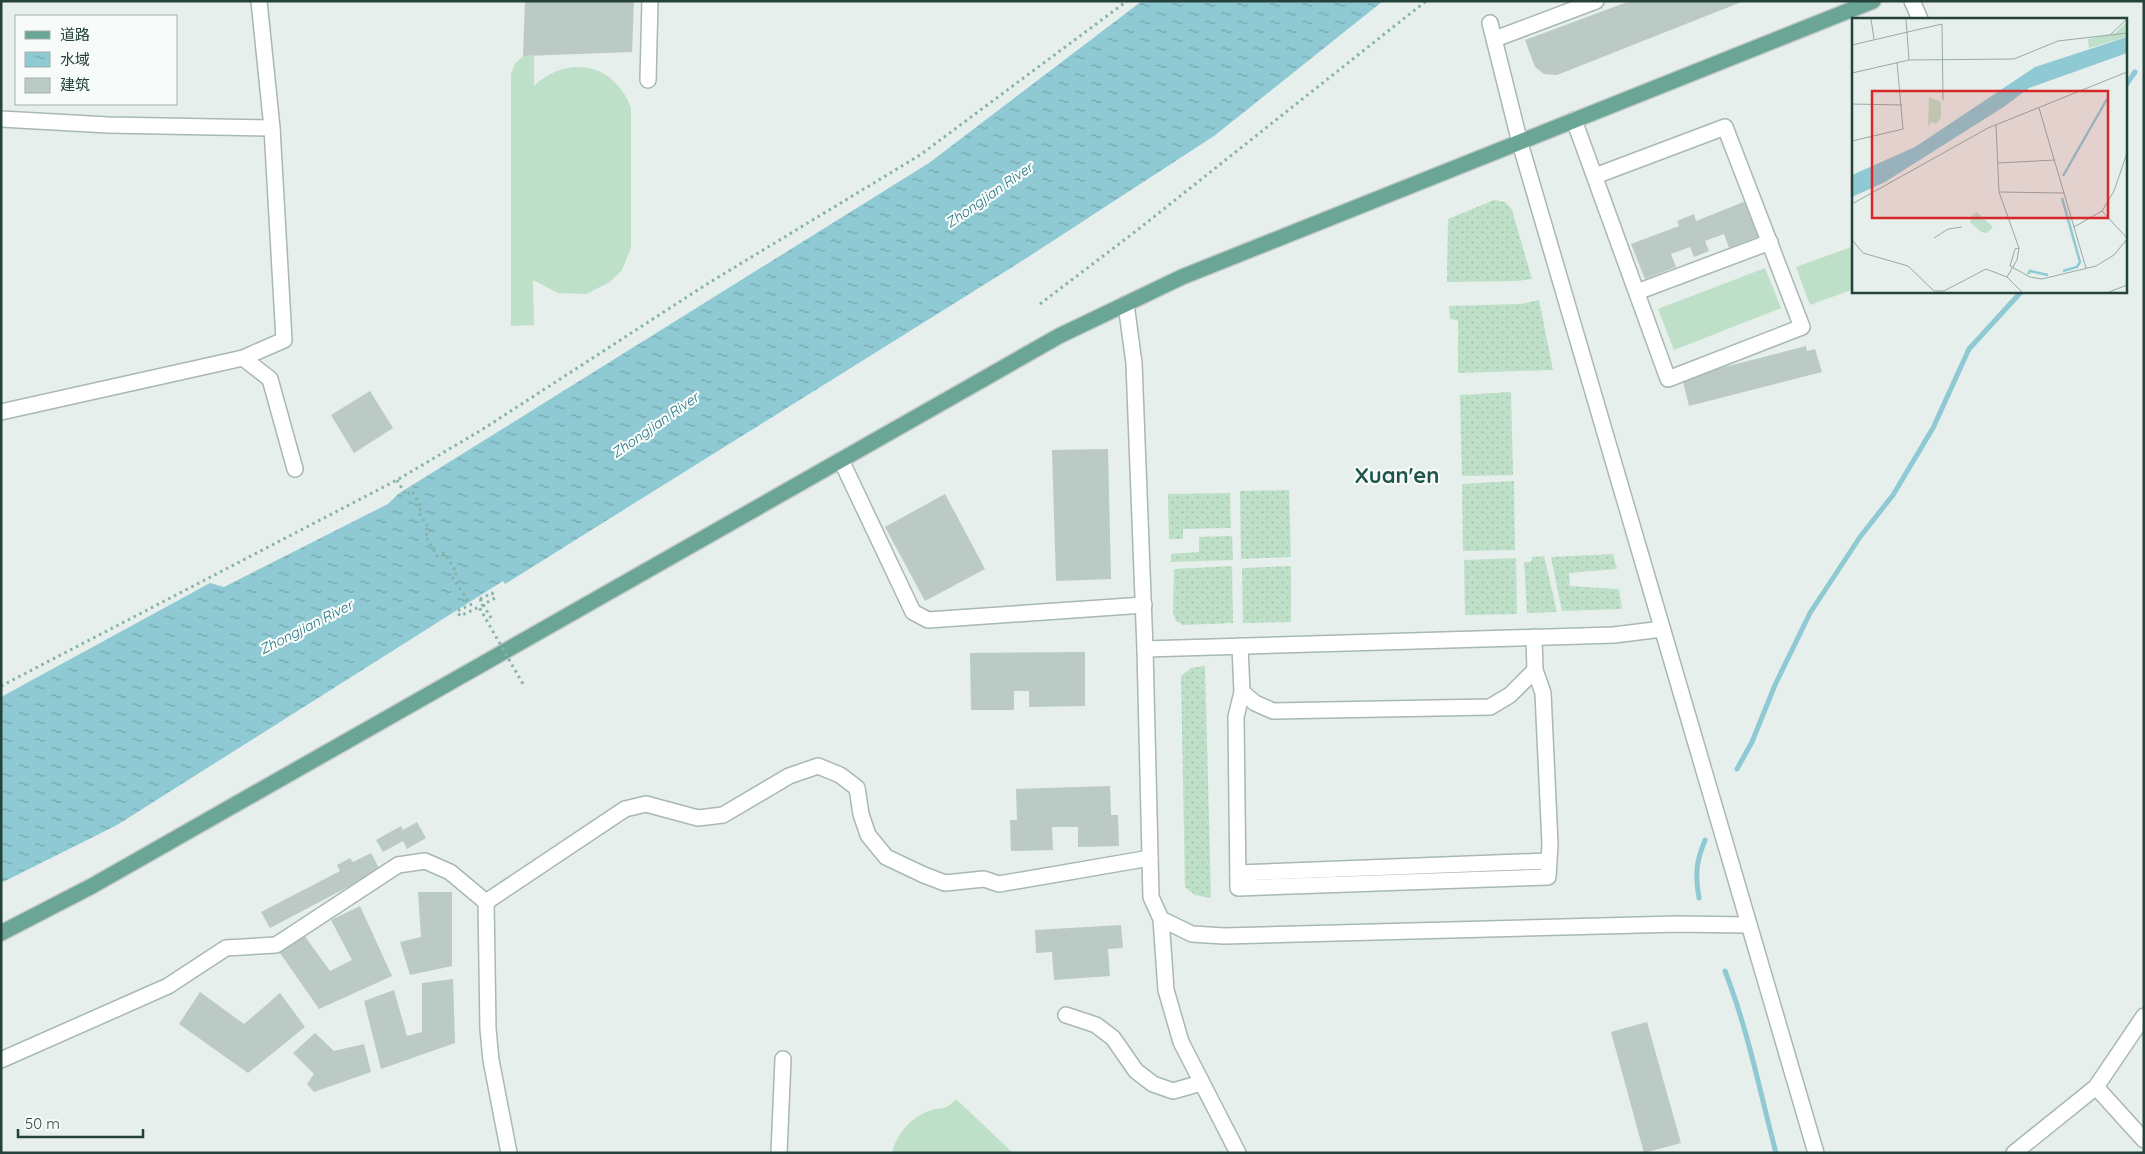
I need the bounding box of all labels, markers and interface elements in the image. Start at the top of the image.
legend [15,15,178,105]
inset map [1852,18,2128,292]
text: 道路 [60,25,90,44]
text: 水域 [60,50,90,69]
text: 建筑 [60,75,90,94]
water label: Zhongjian River [942,157,1037,232]
water label: Zhongjian River [608,387,703,462]
district label: Xuan'en [1355,461,1439,489]
water label: Zhongjian River [256,595,357,658]
scale bar [18,1106,142,1138]
text: 50 m [25,1114,60,1133]

